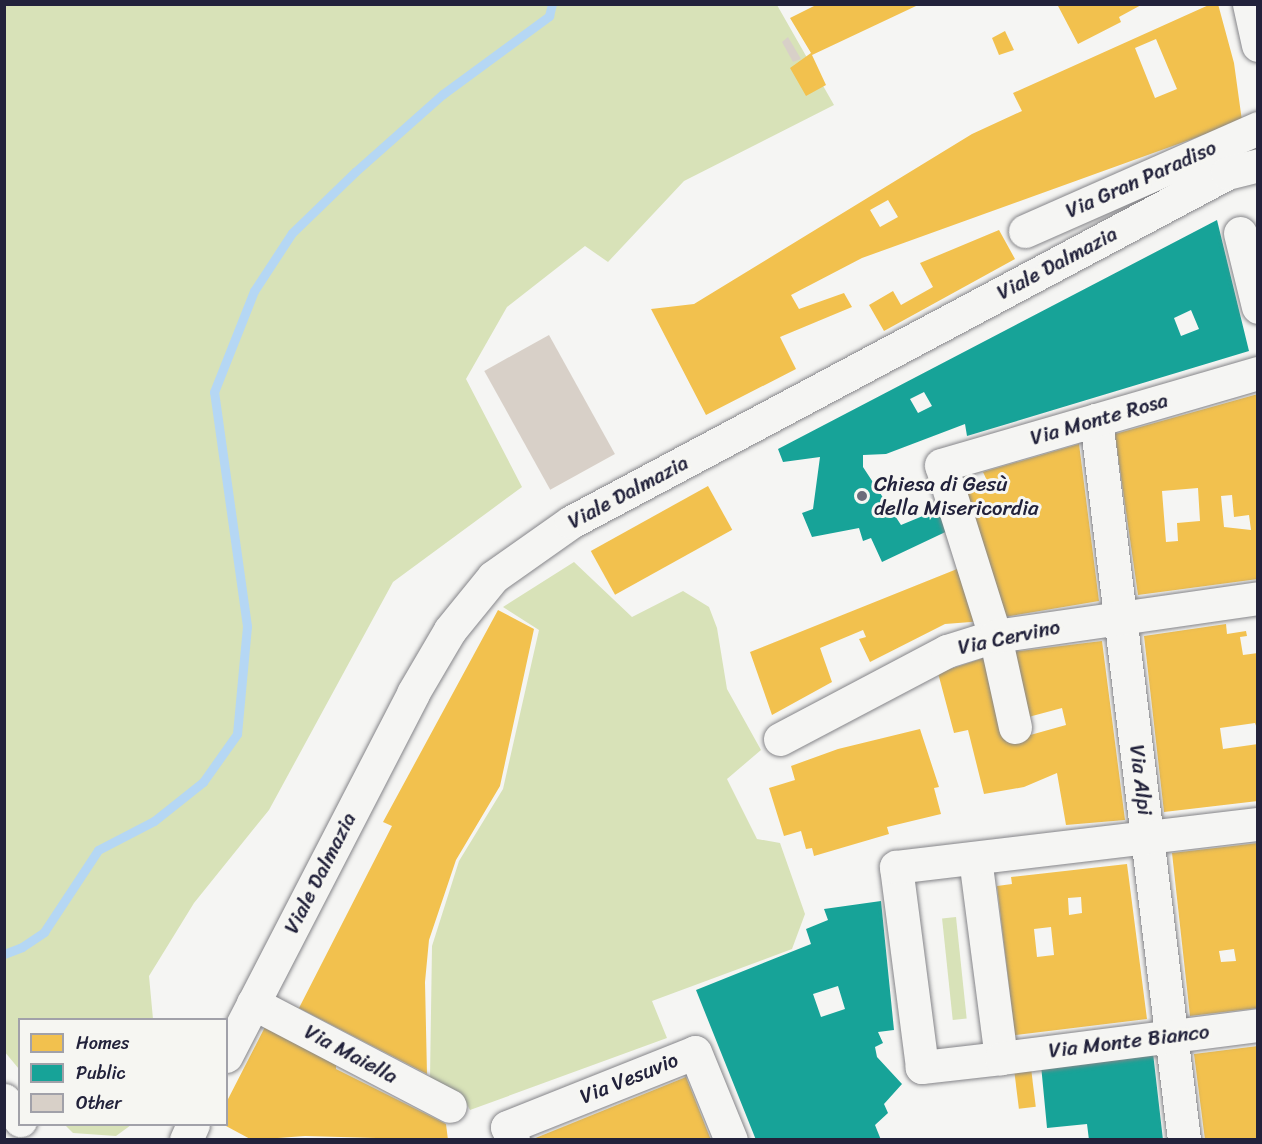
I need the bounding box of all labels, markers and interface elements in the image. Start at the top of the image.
street label: Via Gran Paradiso [1062,135,1220,223]
street label: Viale Dalmazia [993,221,1121,305]
street label: Via Monte Rosa [1027,387,1171,451]
street label: Viale Dalmazia [564,450,692,534]
place label: Chiesa di Gesù della Misericordia [874,471,1039,521]
marker: Chiesa di Gesù della Misericordia [855,489,869,503]
street label: Via Cervino [955,614,1063,660]
street label: Via Alpi [1124,743,1158,817]
street label: Viale Dalmazia [279,808,361,938]
legend [18,1018,228,1126]
street label: Via Maiella [301,1019,401,1089]
street label: Via Monte Bianco [1048,1019,1210,1063]
text: Homes [76,1027,129,1059]
street label: Via Vesuvio [577,1047,681,1109]
text: Public [76,1057,126,1089]
text: Other [76,1087,122,1119]

